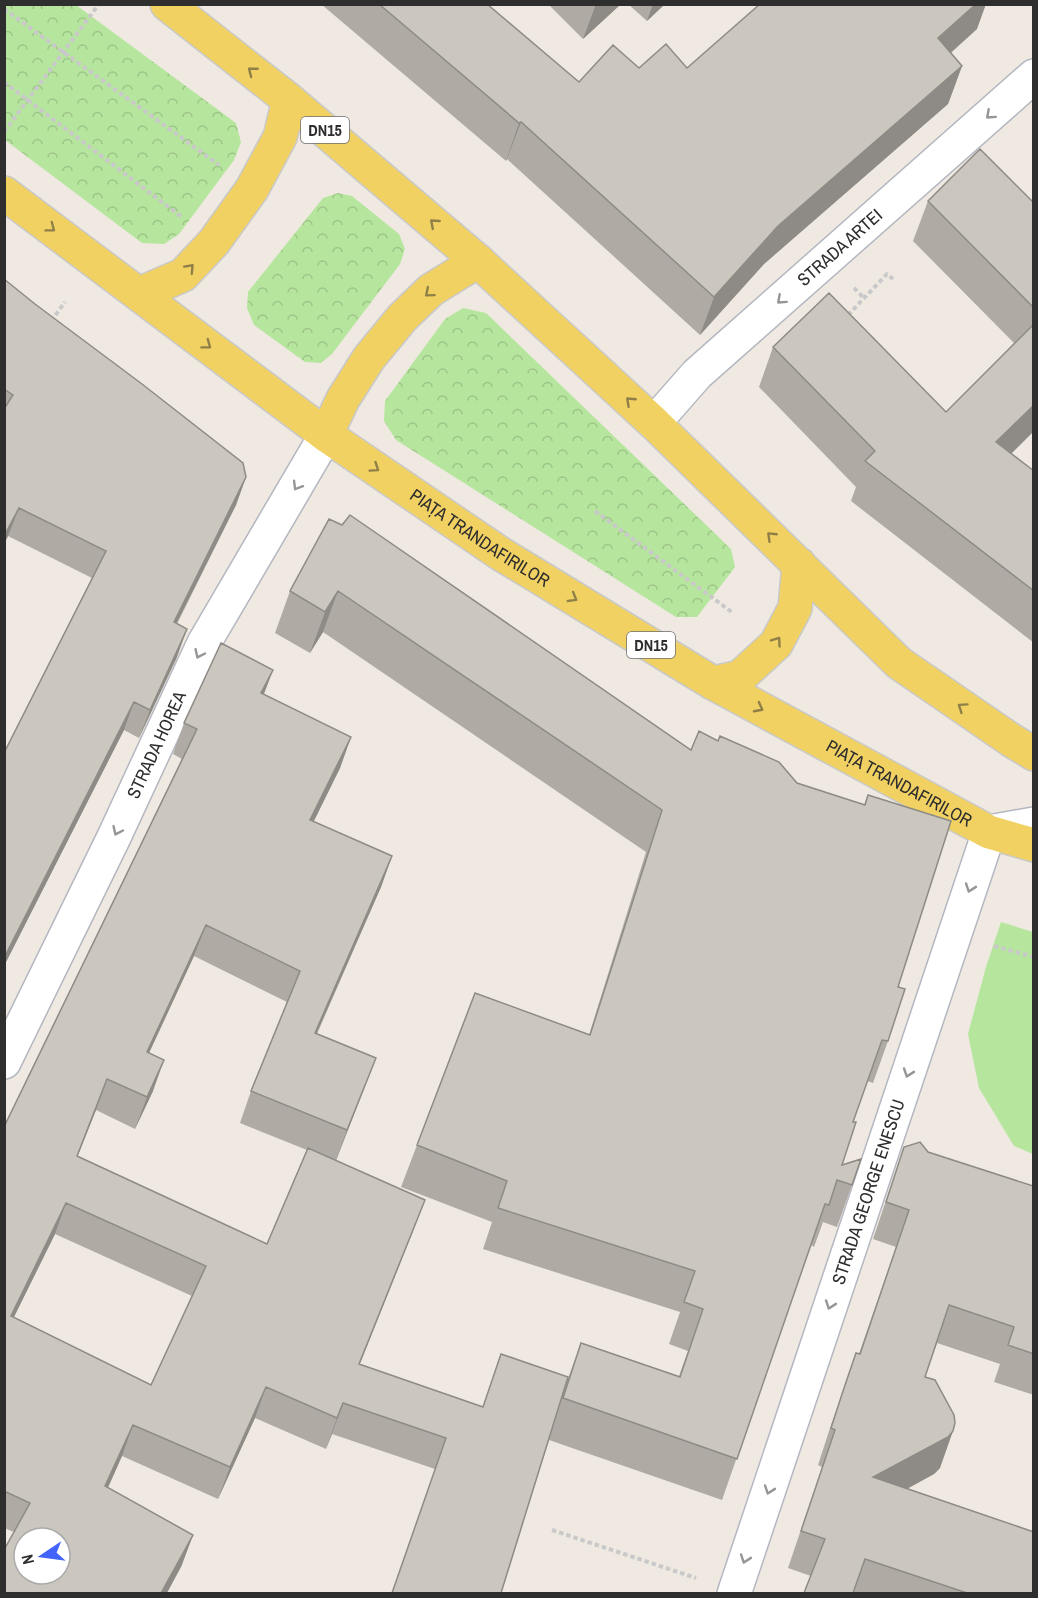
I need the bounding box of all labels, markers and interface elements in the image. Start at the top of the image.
one-way arrow [248,67,259,78]
one-way arrow [986,108,997,119]
road number: DN15 [301,117,349,143]
street label: STRADA ARTEI [792,203,887,292]
one-way arrow [430,219,441,230]
one-way arrow [45,221,56,232]
one-way arrow [183,264,194,274]
one-way arrow [425,286,436,297]
one-way arrow [777,293,788,304]
one-way arrow [201,338,212,349]
one-way arrow [626,397,637,408]
one-way arrow [368,461,379,472]
one-way arrow [293,480,304,490]
street label: PIAȚA TRANDAFIRILOR [405,483,555,593]
one-way arrow [767,532,777,543]
one-way arrow [567,590,577,602]
road number: DN15 [627,632,675,658]
one-way arrow [769,636,780,647]
one-way arrow [194,648,206,659]
street label: STRADA HOREA [121,687,192,802]
one-way arrow [753,701,763,712]
one-way arrow [958,703,969,714]
street label: PIAȚA TRANDAFIRILOR [822,733,977,833]
one-way arrow [112,825,124,836]
one-way arrow [965,882,978,893]
one-way arrow [903,1067,916,1078]
street label: STRADA GEORGE ENESCU [825,1096,911,1288]
one-way arrow [825,1299,838,1310]
one-way arrow [763,1484,776,1495]
north arrow [12,1526,72,1586]
text: N [16,1552,39,1566]
one-way arrow [740,1553,753,1564]

